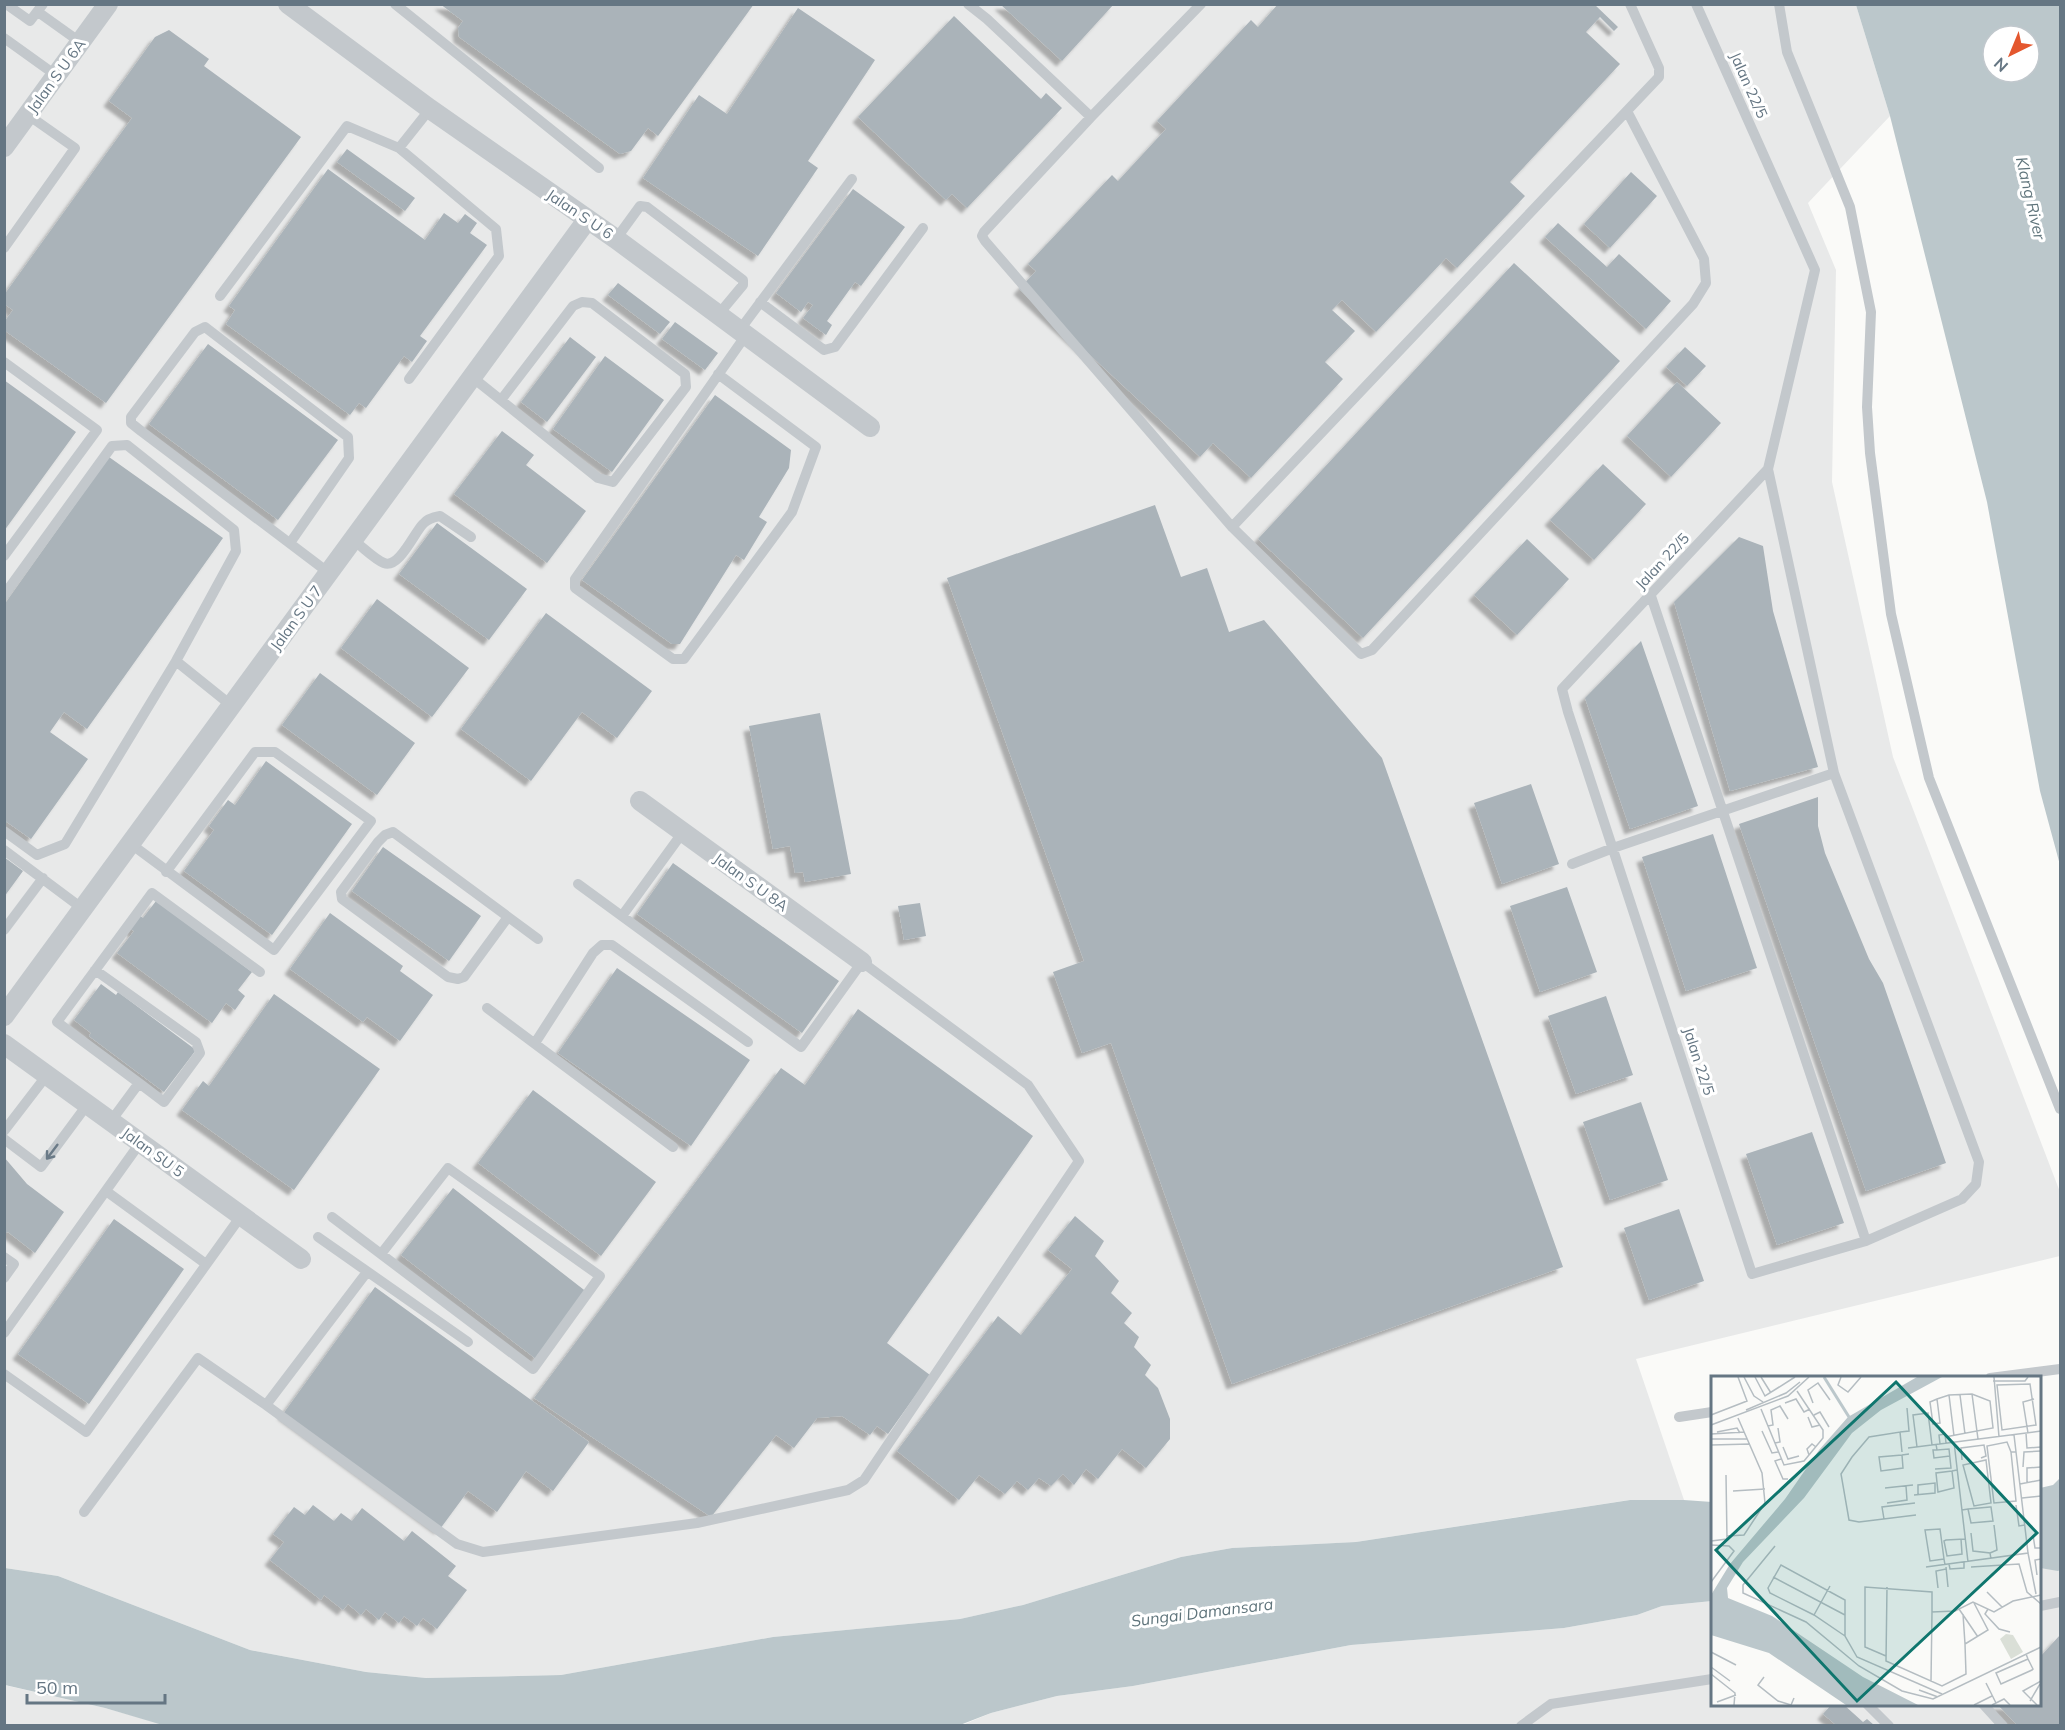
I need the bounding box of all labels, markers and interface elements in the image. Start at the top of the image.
north arrow [1981,24,2041,84]
street label: Jalan S U 6A [23,35,89,117]
street label: Jalan 22/5 [1726,49,1772,121]
text: N [1990,54,2012,76]
water label: Klang River [2012,155,2051,243]
street label: Jalan S U 6 [543,185,617,243]
street label: Jalan 22/5 [1631,529,1693,593]
street label: Jalan S U 7 [266,582,326,654]
street label: Jalan S U 8A [710,849,792,915]
street label: Jalan 22/5 [1679,1025,1719,1097]
street label: Jalan SU 5 [118,1123,188,1181]
one-way arrow [46,1143,59,1159]
inset map [1711,1376,2041,1706]
water label: Sungai Damansara [1130,1593,1275,1631]
scale bar [27,1667,165,1705]
text: 50 m [36,1676,78,1699]

